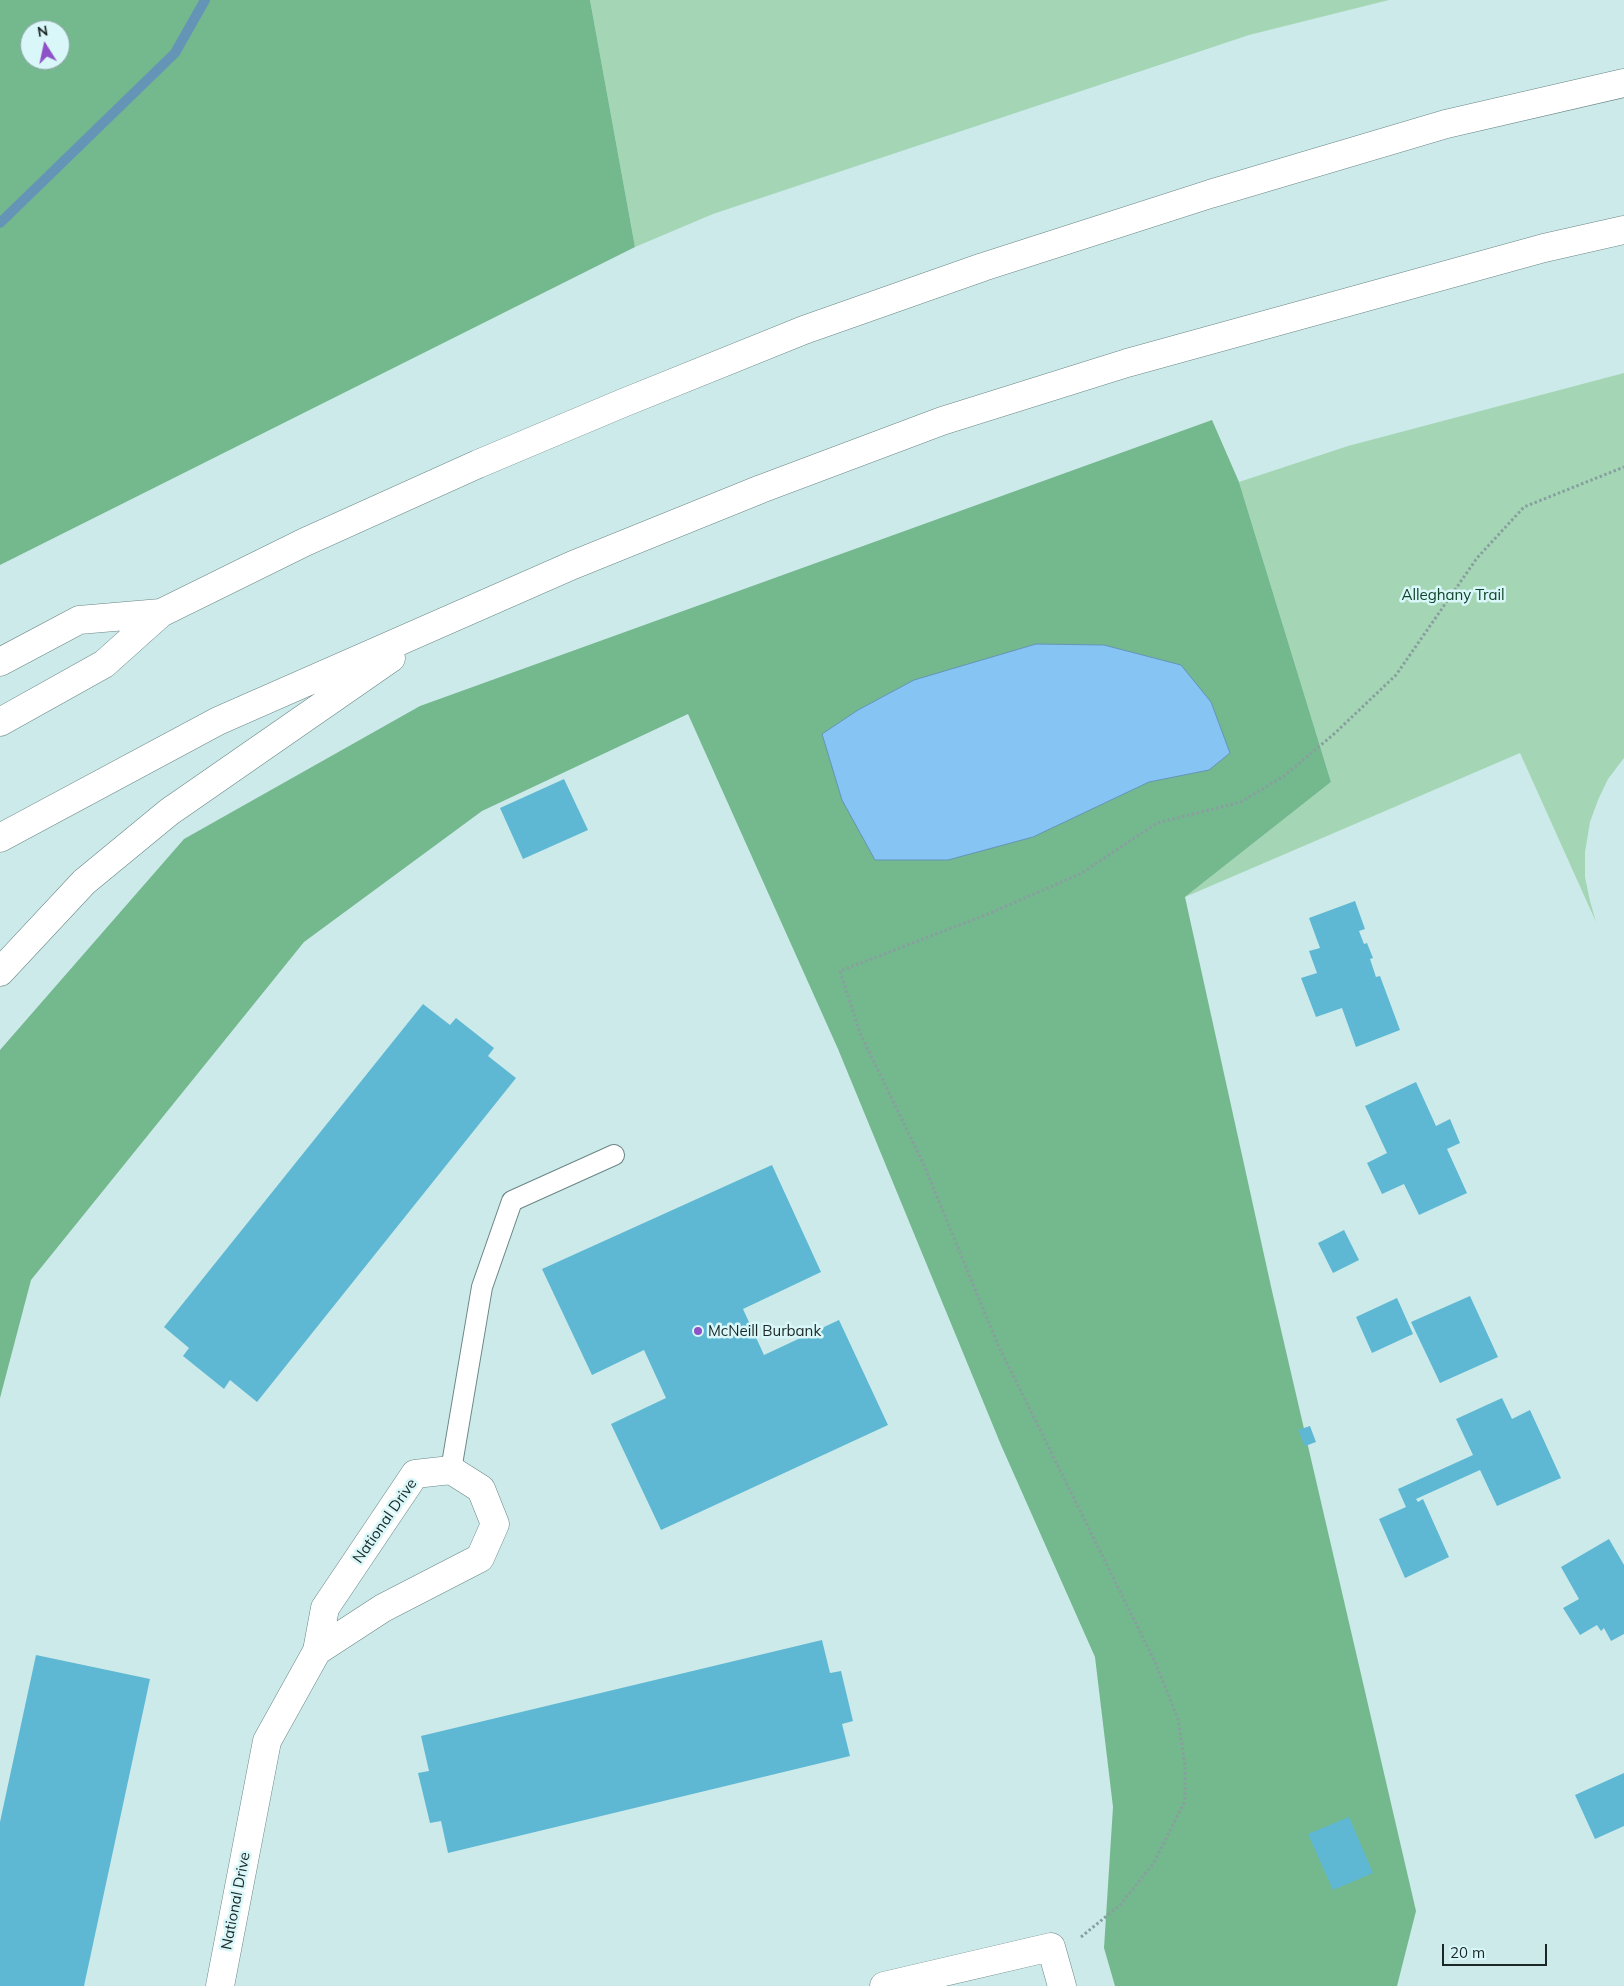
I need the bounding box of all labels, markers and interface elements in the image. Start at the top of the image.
north arrow [20,20,70,70]
text: N [36,21,49,41]
park label: Alleghany Trail [1401,586,1505,604]
place label: McNeill Burbank [708,1322,821,1340]
marker: McNeill Burbank [692,1325,704,1337]
street label: National Drive [349,1475,421,1567]
street label: National Drive [218,1851,254,1951]
scale bar [1444,1934,1549,1966]
text: 20 m [1450,1943,1485,1962]

